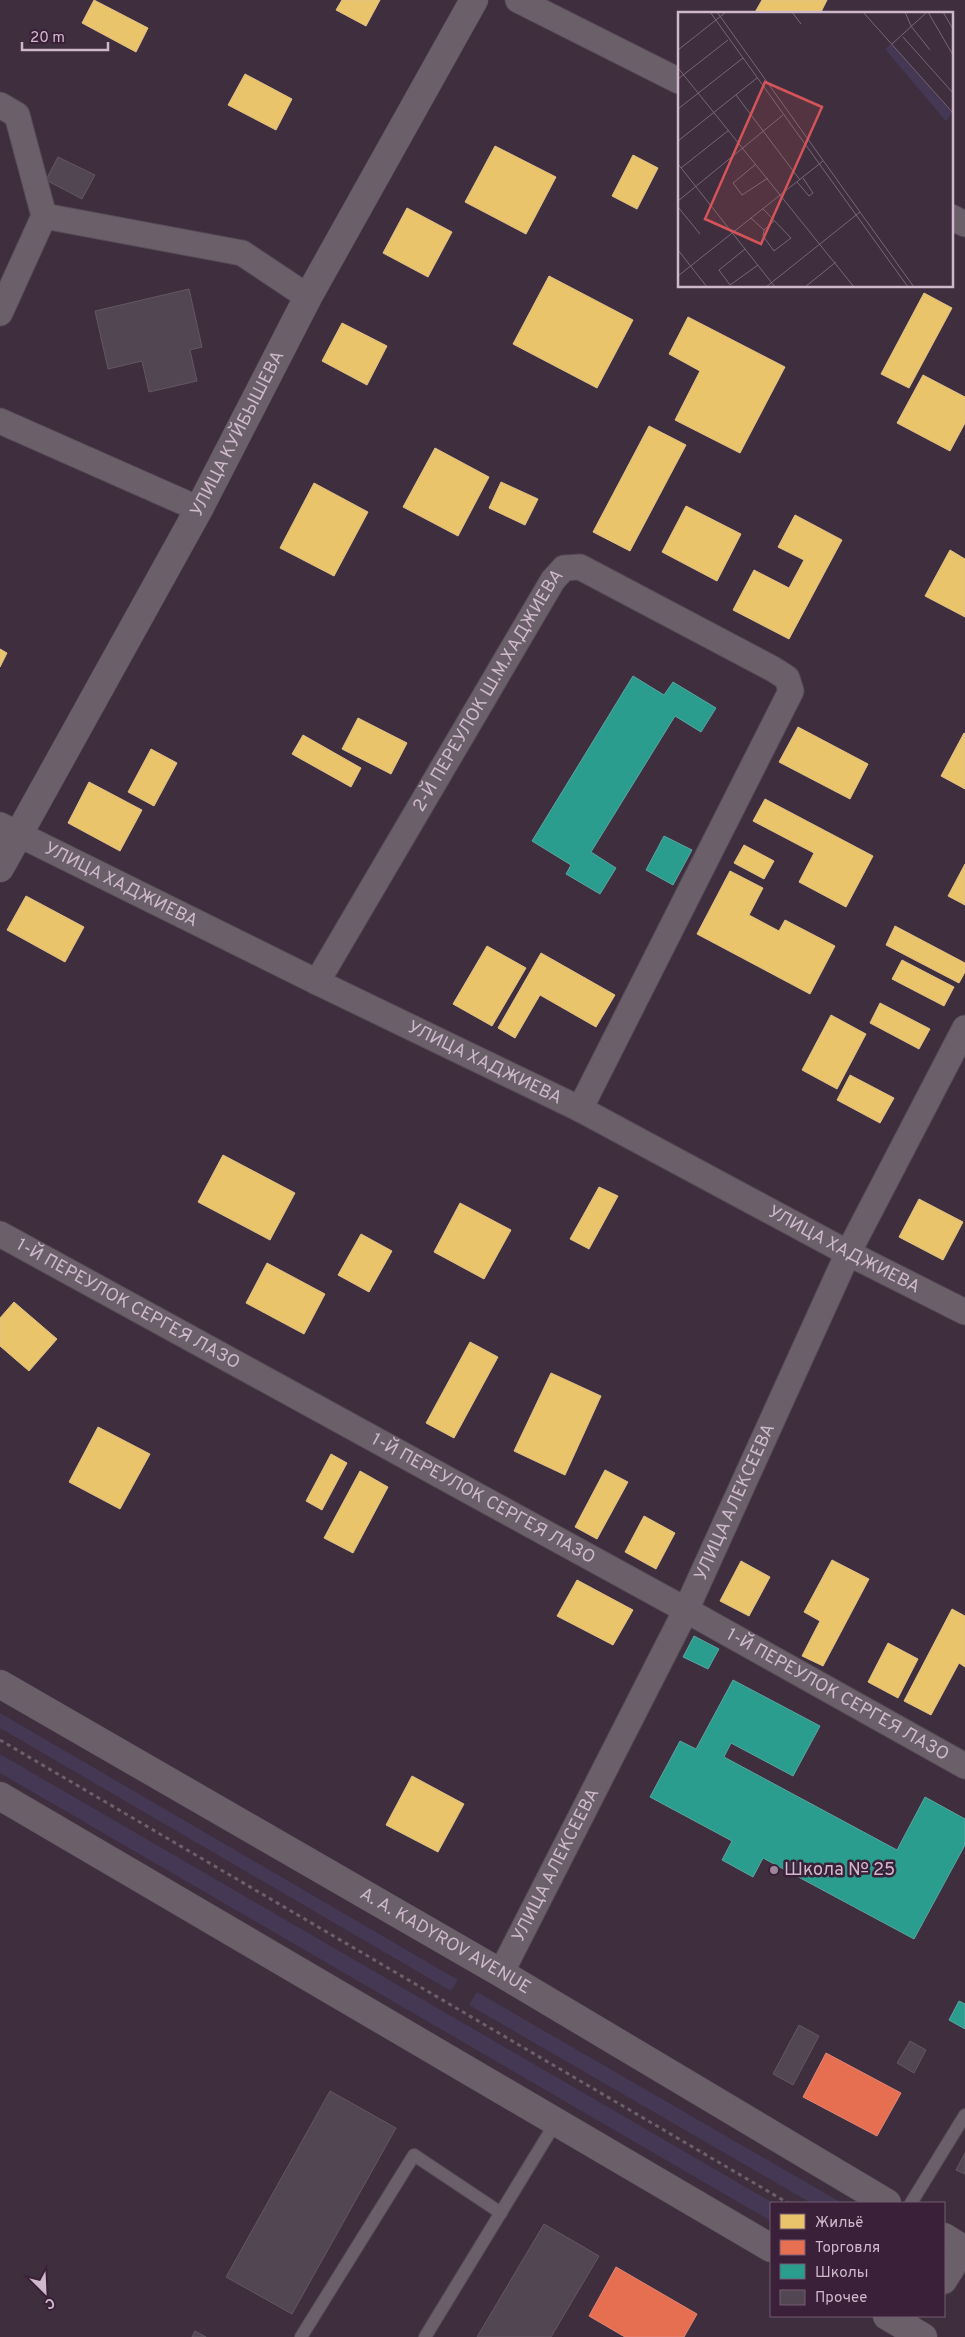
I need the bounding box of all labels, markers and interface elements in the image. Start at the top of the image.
inset map [678,12,952,288]
scale bar [22,20,109,52]
text: 20 m [30,29,65,48]
street label: УЛИЦА КУЙБЫШЕВА [185,347,290,521]
street label: 2-Й ПЕРЕУЛОК Ш.М.ХАДЖИЕВА [408,564,569,816]
street label: УЛИЦА ХАДЖИЕВА [40,837,202,933]
street label: УЛИЦА ХАДЖИЕВА [404,1016,566,1110]
street label: УЛИЦА ХАДЖИЕВА [764,1201,924,1299]
street label: 1-Й ПЕРЕУЛОК СЕРГЕЯ ЛАЗО [12,1234,244,1375]
street label: УЛИЦА АЛЕКСЕЕВА [689,1420,781,1584]
street label: 1-Й ПЕРЕУЛОК СЕРГЕЯ ЛАЗО [367,1428,599,1569]
street label: 1-Й ПЕРЕУЛОК СЕРГЕЯ ЛАЗО [722,1623,953,1766]
street label: УЛИЦА АЛЕКСЕЕВА [507,1784,605,1946]
place label: Школа № 25 [784,1859,895,1882]
marker: Школа № 25 [768,1864,780,1876]
street label: A. A. KADYROV AVENUE [355,1882,535,2000]
legend [770,2202,945,2317]
text: Жильё [815,2214,863,2233]
text: Торговля [815,2239,880,2258]
text: Школы [815,2264,869,2283]
north arrow [20,2267,70,2317]
text: Прочее [815,2289,867,2308]
text: С [42,2293,57,2312]

